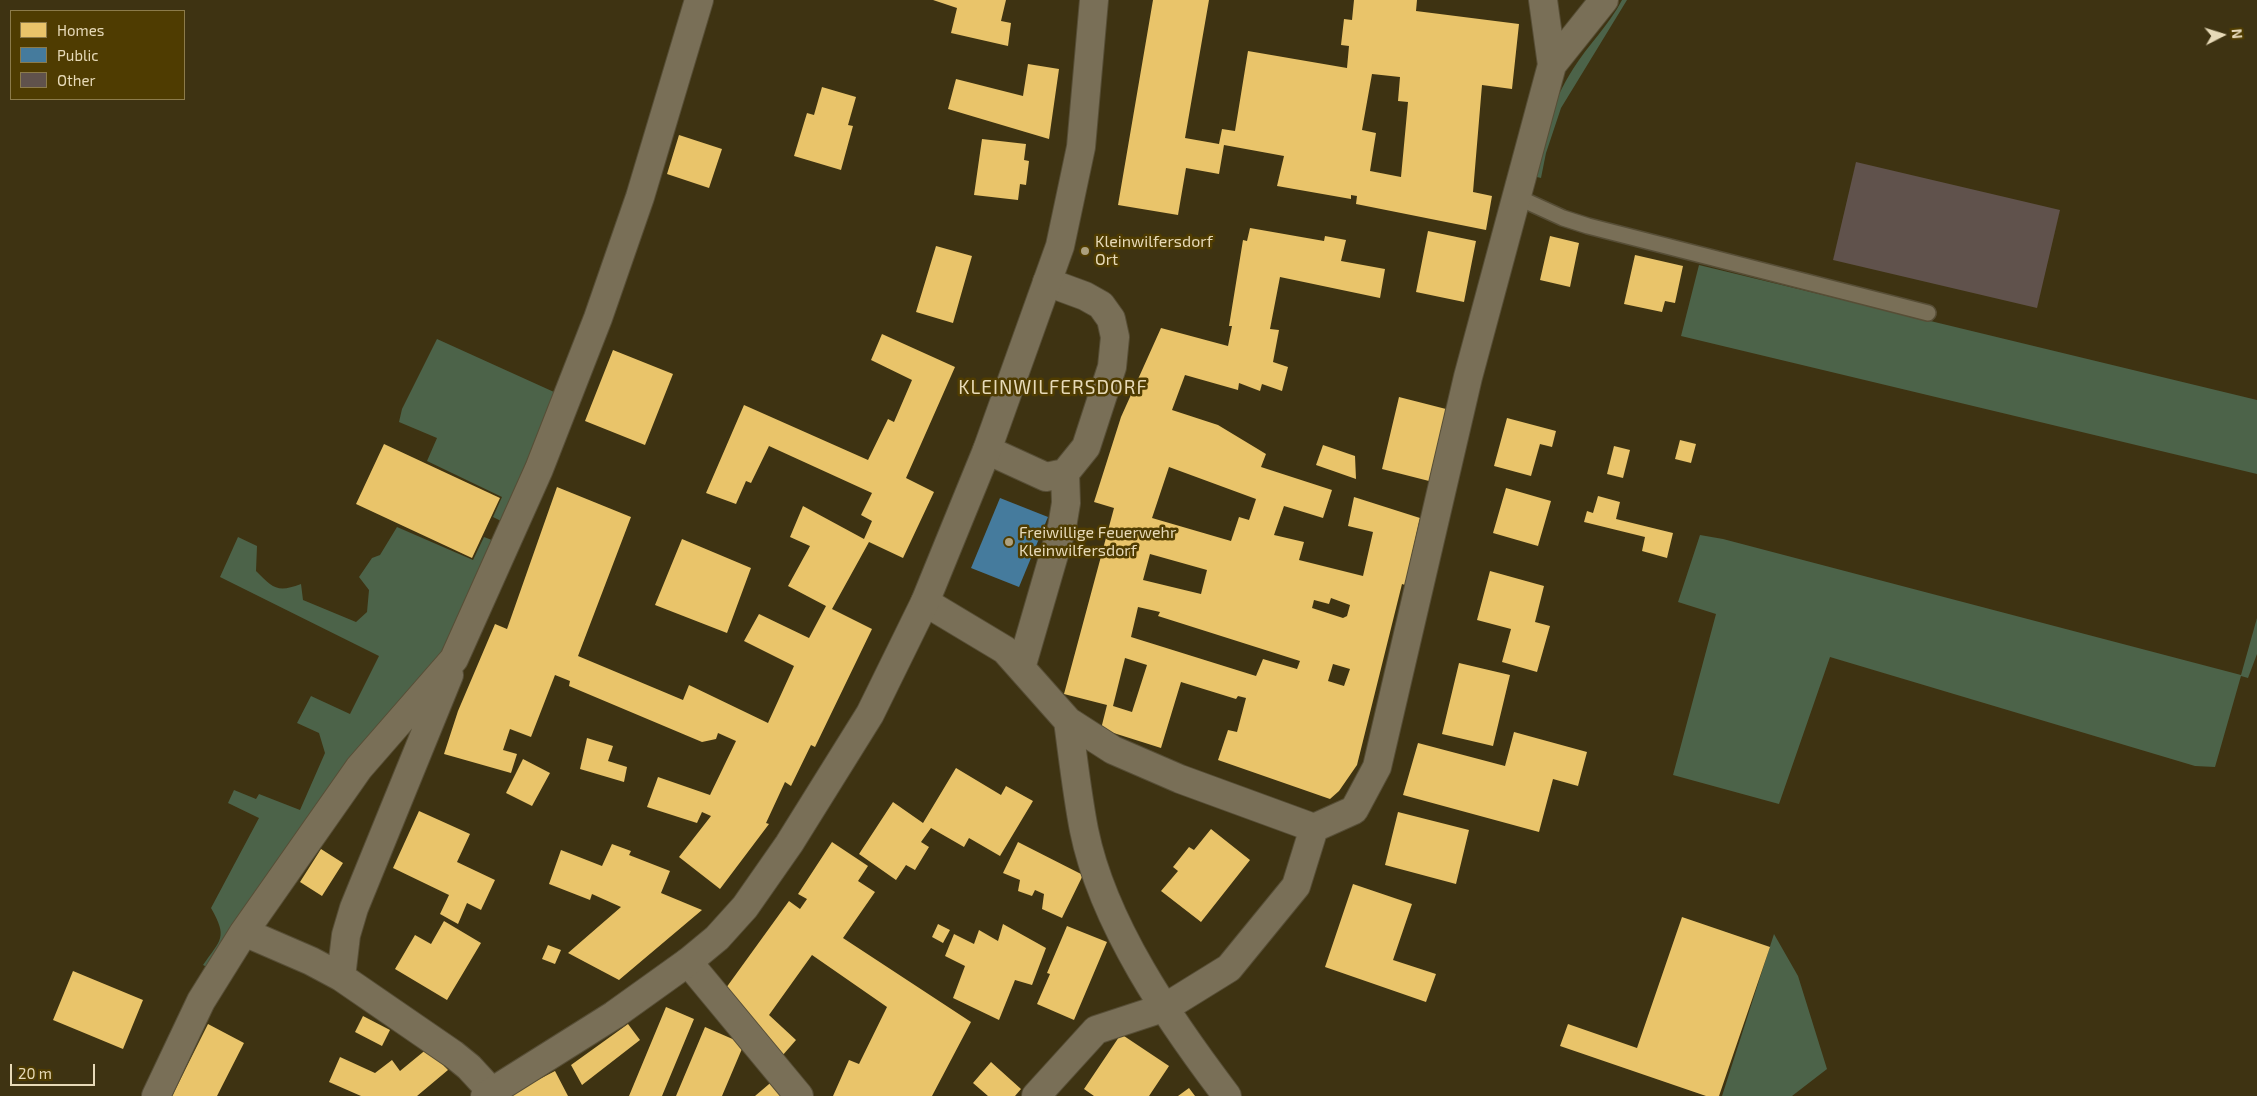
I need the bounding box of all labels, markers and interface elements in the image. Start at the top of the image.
legend [10,10,185,100]
north arrow [2197,10,2247,60]
text: Homes [57,21,104,39]
text: N [2229,28,2246,39]
text: Public [57,46,98,64]
text: Other [57,71,96,89]
place label: Kleinwilfersdorf Ort [1095,232,1213,270]
marker: Kleinwilfersdorf Ort [1079,245,1091,257]
district label: KLEINWILFERSDORF [956,377,1150,399]
place label: Freiwillige Feuerwehr Kleinwilfersdorf [1019,523,1176,561]
marker: Freiwillige Feuerwehr Kleinwilfersdorf [1003,536,1015,548]
scale bar [12,1054,98,1086]
text: 20 m [18,1064,52,1082]

